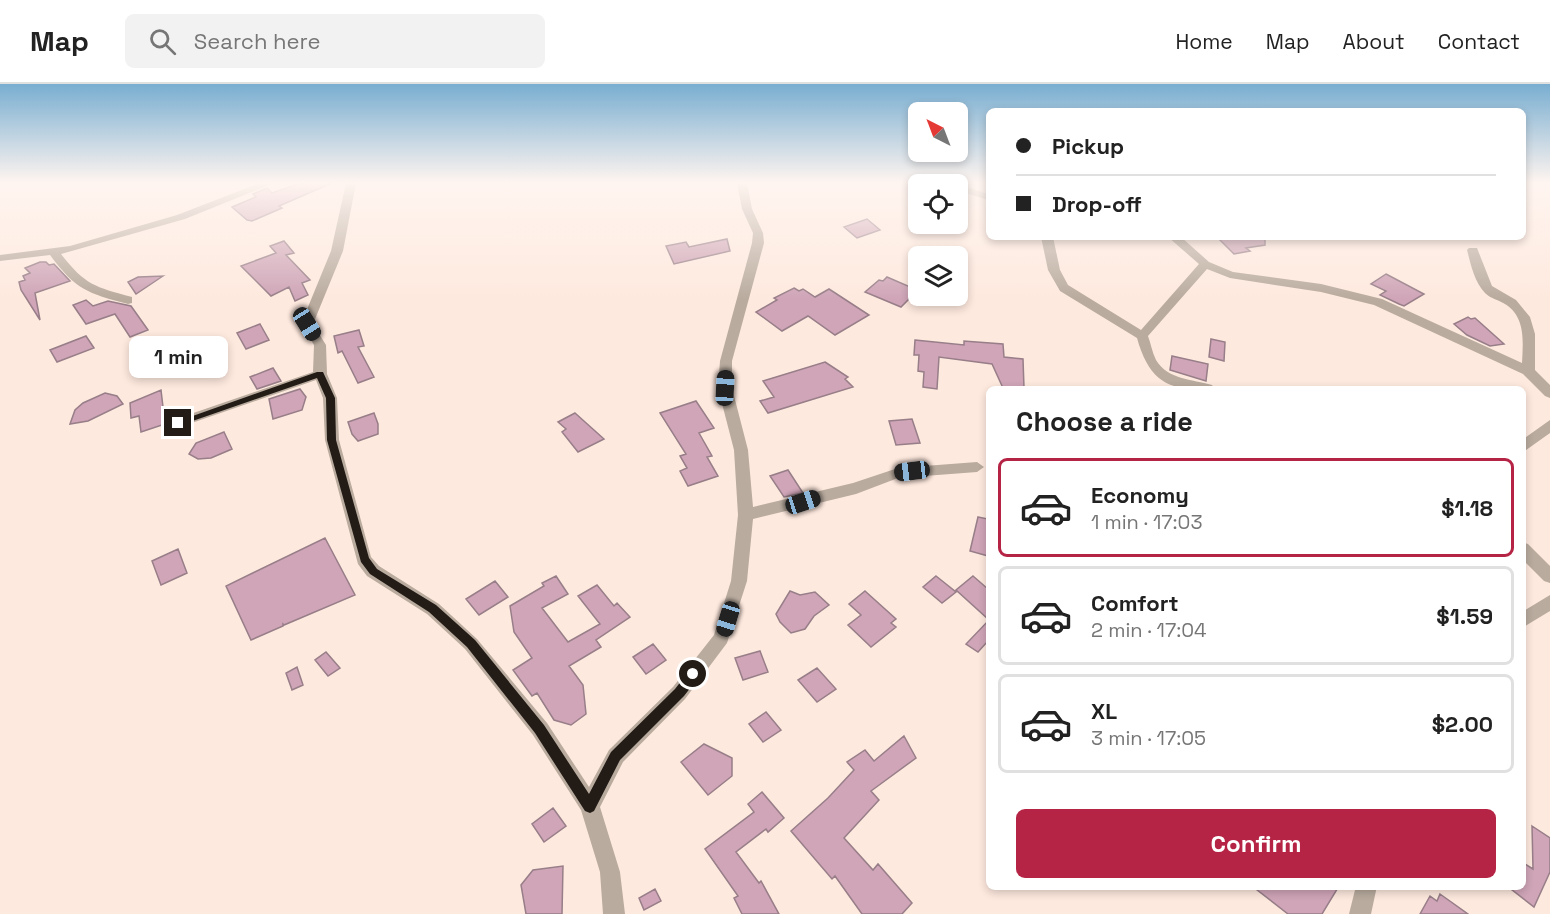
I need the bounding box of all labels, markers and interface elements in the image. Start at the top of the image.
search box [125,14,545,68]
text: Map [30,23,89,59]
icon: search [146,25,179,58]
text: Search here [194,27,321,55]
text: Home [1175,28,1233,55]
text: Map [1266,28,1310,55]
text: About [1343,28,1405,55]
text: Contact [1438,28,1520,55]
north arrow [908,102,968,162]
map controls [908,102,968,306]
text: Pickup [1052,132,1124,160]
button: locate [908,174,968,234]
text: Drop-off [1052,190,1142,218]
button: layers [908,246,968,306]
car [290,304,324,344]
callout: 1 min [128,336,228,378]
text: 1 min [154,344,203,370]
car [715,370,735,406]
text: Choose a ride [1016,404,1193,439]
route end [164,409,191,436]
car [893,460,931,482]
icon: car [1019,481,1073,535]
text: Economy [1091,481,1189,509]
car [783,488,823,516]
text: $1.18 [1441,494,1493,522]
text: 1 min · 17:03 [1091,509,1202,535]
icon: car [1019,589,1073,643]
text: Comfort [1091,589,1179,617]
car [714,599,742,639]
text: $1.59 [1436,602,1493,630]
text: 2 min · 17:04 [1091,617,1207,643]
route start [679,660,706,687]
icon: car [1019,697,1073,751]
text: XL [1091,697,1117,725]
text: $2.00 [1432,710,1493,738]
text: 3 min · 17:05 [1091,725,1206,751]
button: Confirm [1016,809,1496,878]

